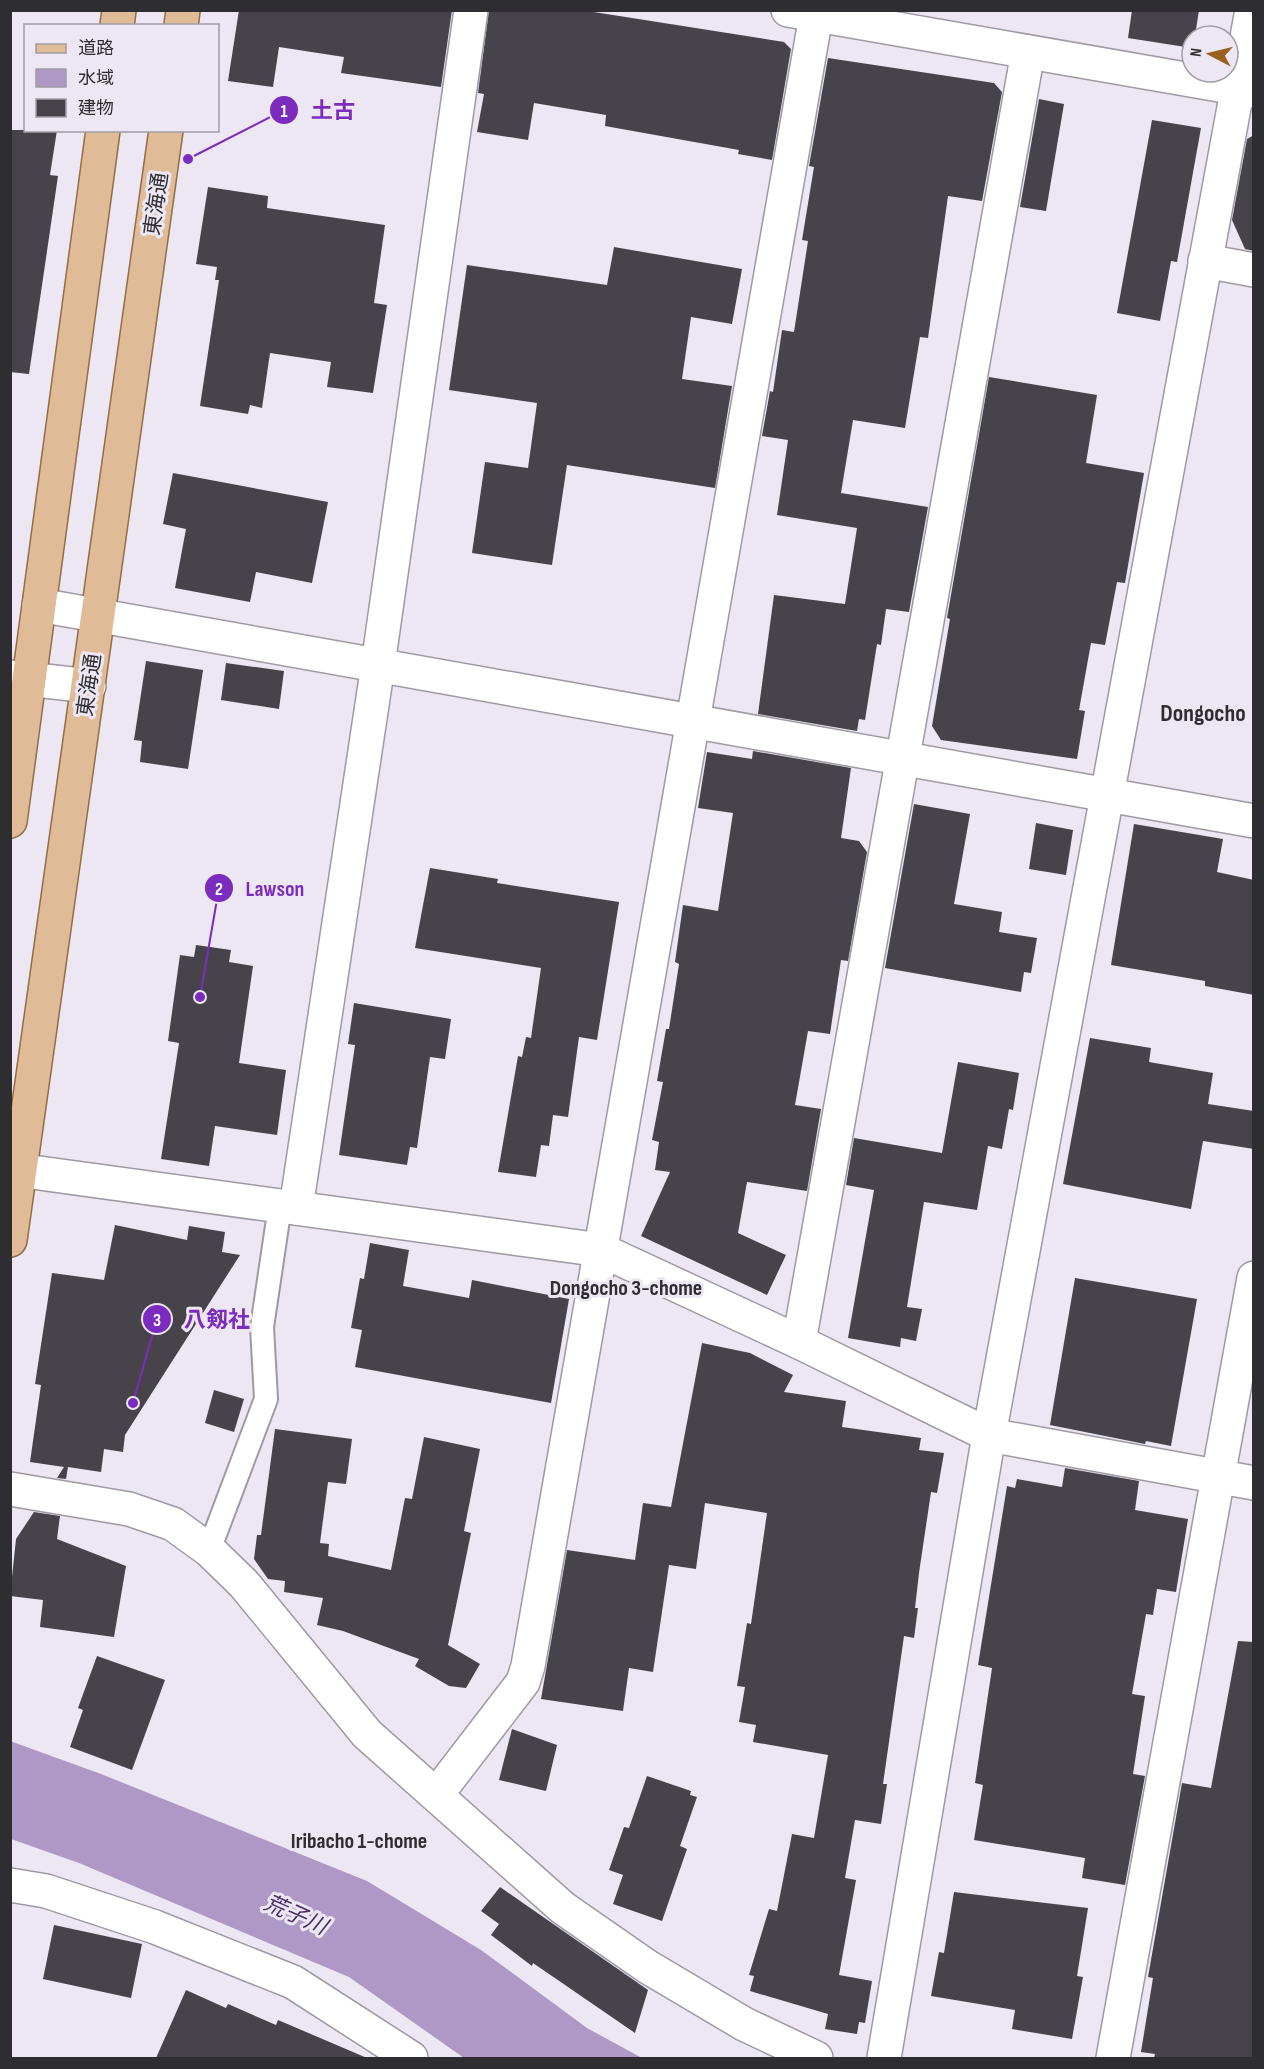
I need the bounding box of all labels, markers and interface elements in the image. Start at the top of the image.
legend [24,24,219,132]
north arrow [1180,24,1240,84]
text: 道路 [78,38,114,59]
text: N [1187,47,1207,58]
text: 水域 [78,68,114,89]
callout: 土古 [269,90,367,130]
text: 建物 [78,98,114,119]
text: 土古 [311,98,355,125]
text: 1 [280,101,288,122]
street label: 東海通 [140,171,173,237]
street label: 東海通 [73,652,106,718]
district label: Dongocho [1160,699,1246,728]
callout: Lawson [204,868,316,908]
text: Lawson [246,876,304,903]
text: 2 [215,879,223,900]
district label: Dongocho 3-chome [550,1275,702,1302]
callout: 八剱社 [142,1299,262,1339]
text: 八剱社 [184,1307,250,1334]
text: 3 [153,1310,161,1331]
district label: Iribacho 1-chome [291,1828,427,1855]
water label: 荒子川 [260,1890,333,1942]

